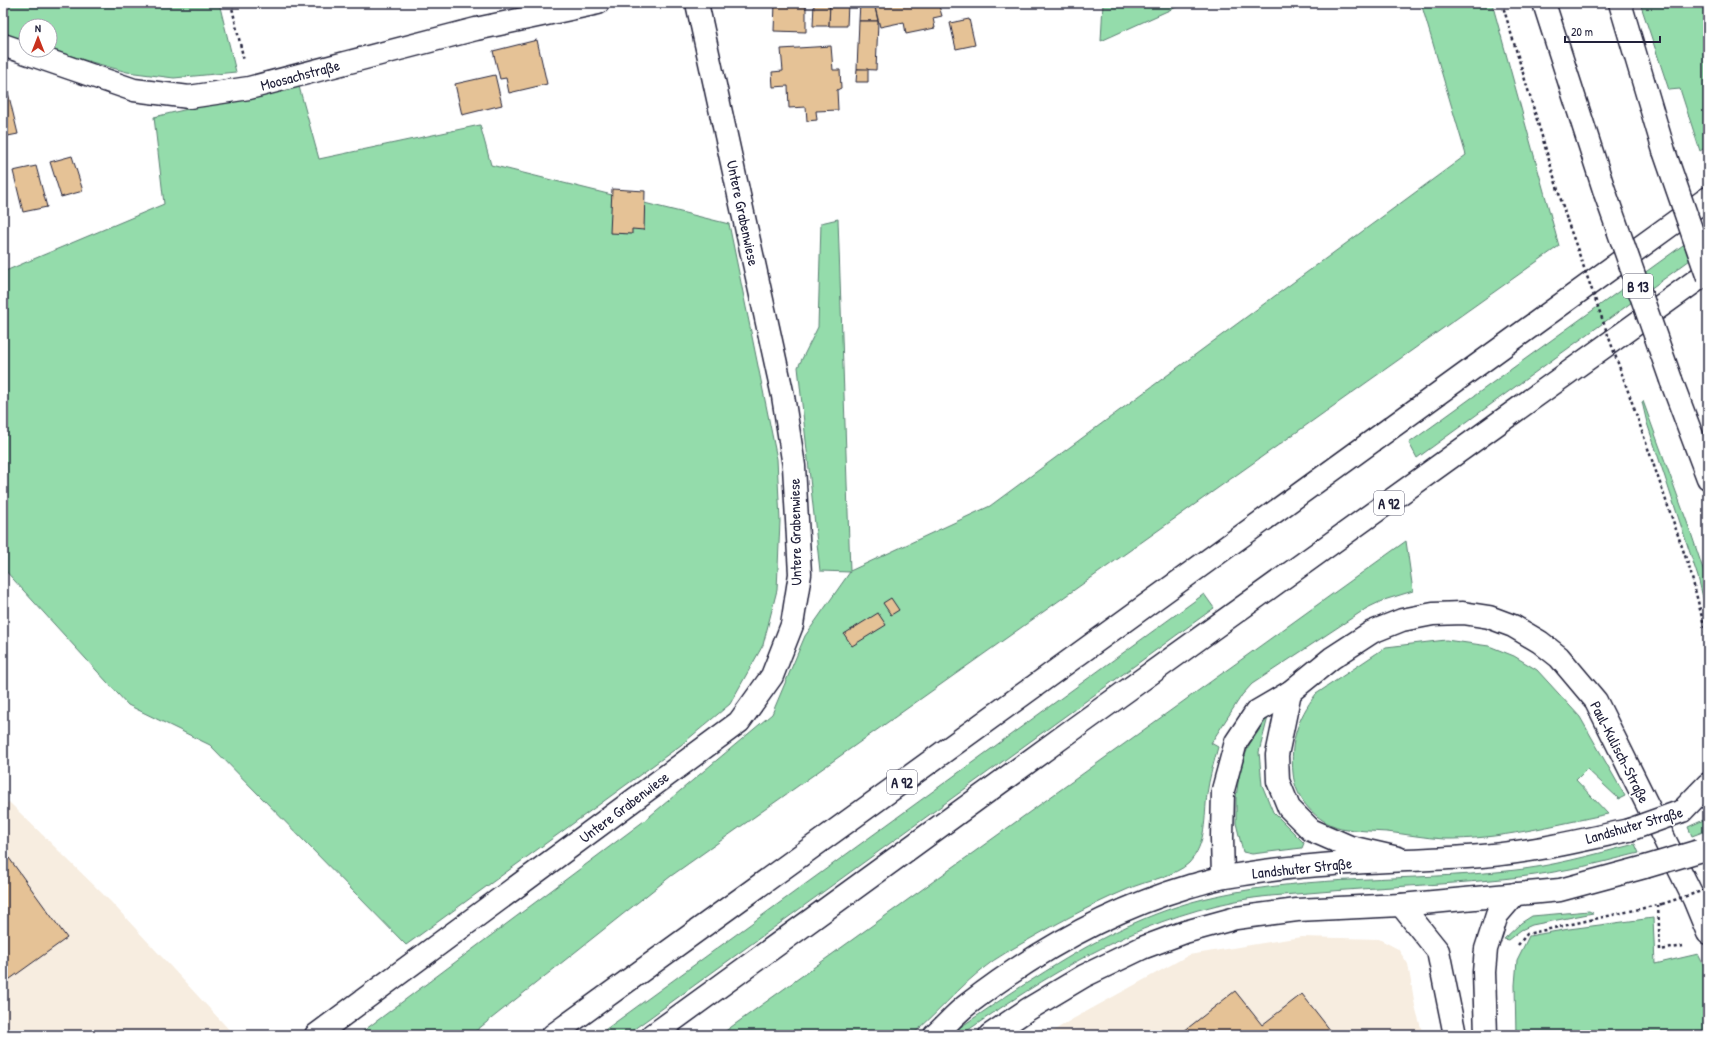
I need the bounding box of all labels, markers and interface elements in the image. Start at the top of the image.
north arrow [18,18,58,58]
scale bar [1565,18,1660,44]
text: N [35,21,41,35]
text: 20 m [1571,23,1593,40]
street label: Moosachstraße [258,54,342,96]
street label: Untere Grabenwiese [722,158,764,268]
road number: B 13 [1623,274,1653,298]
street label: Untere Grabenwiese [784,478,806,586]
road number: A 92 [1374,491,1404,515]
street label: Paul-Kulisch-Straße [1585,697,1655,807]
street label: Untere Grabenwiese [575,766,673,848]
road number: A 92 [887,770,917,794]
street label: Landshuter Straße [1583,801,1685,849]
street label: Landshuter Straße [1251,852,1353,884]

